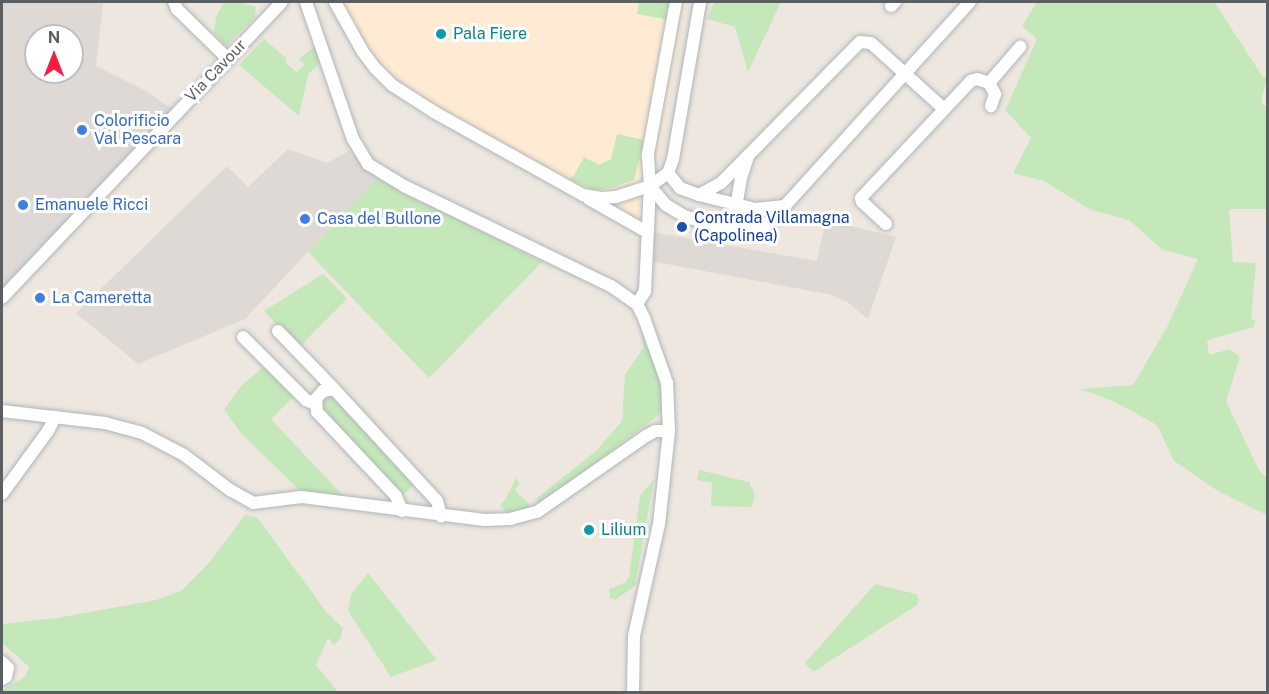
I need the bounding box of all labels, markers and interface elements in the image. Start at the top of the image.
north arrow [24,24,84,84]
place label: Pala Fiere [453,24,527,44]
marker: Pala Fiere [434,27,448,41]
text: N [48,28,60,47]
street label: Via Cavour [181,36,251,106]
place label: Colorificio Val Pescara [94,111,181,149]
marker: Colorificio Val Pescara [75,123,89,137]
place label: Emanuele Ricci [35,195,148,215]
marker: Emanuele Ricci [16,198,30,212]
place label: Contrada Villamagna (Capolinea) [694,208,850,246]
place label: Casa del Bullone [317,209,441,229]
marker: Casa del Bullone [298,212,312,226]
marker: Contrada Villamagna (Capolinea) [675,220,689,234]
place label: La Cameretta [52,288,152,308]
marker: La Cameretta [33,291,47,305]
place label: Lilium [601,520,646,540]
marker: Lilium [582,523,596,537]

